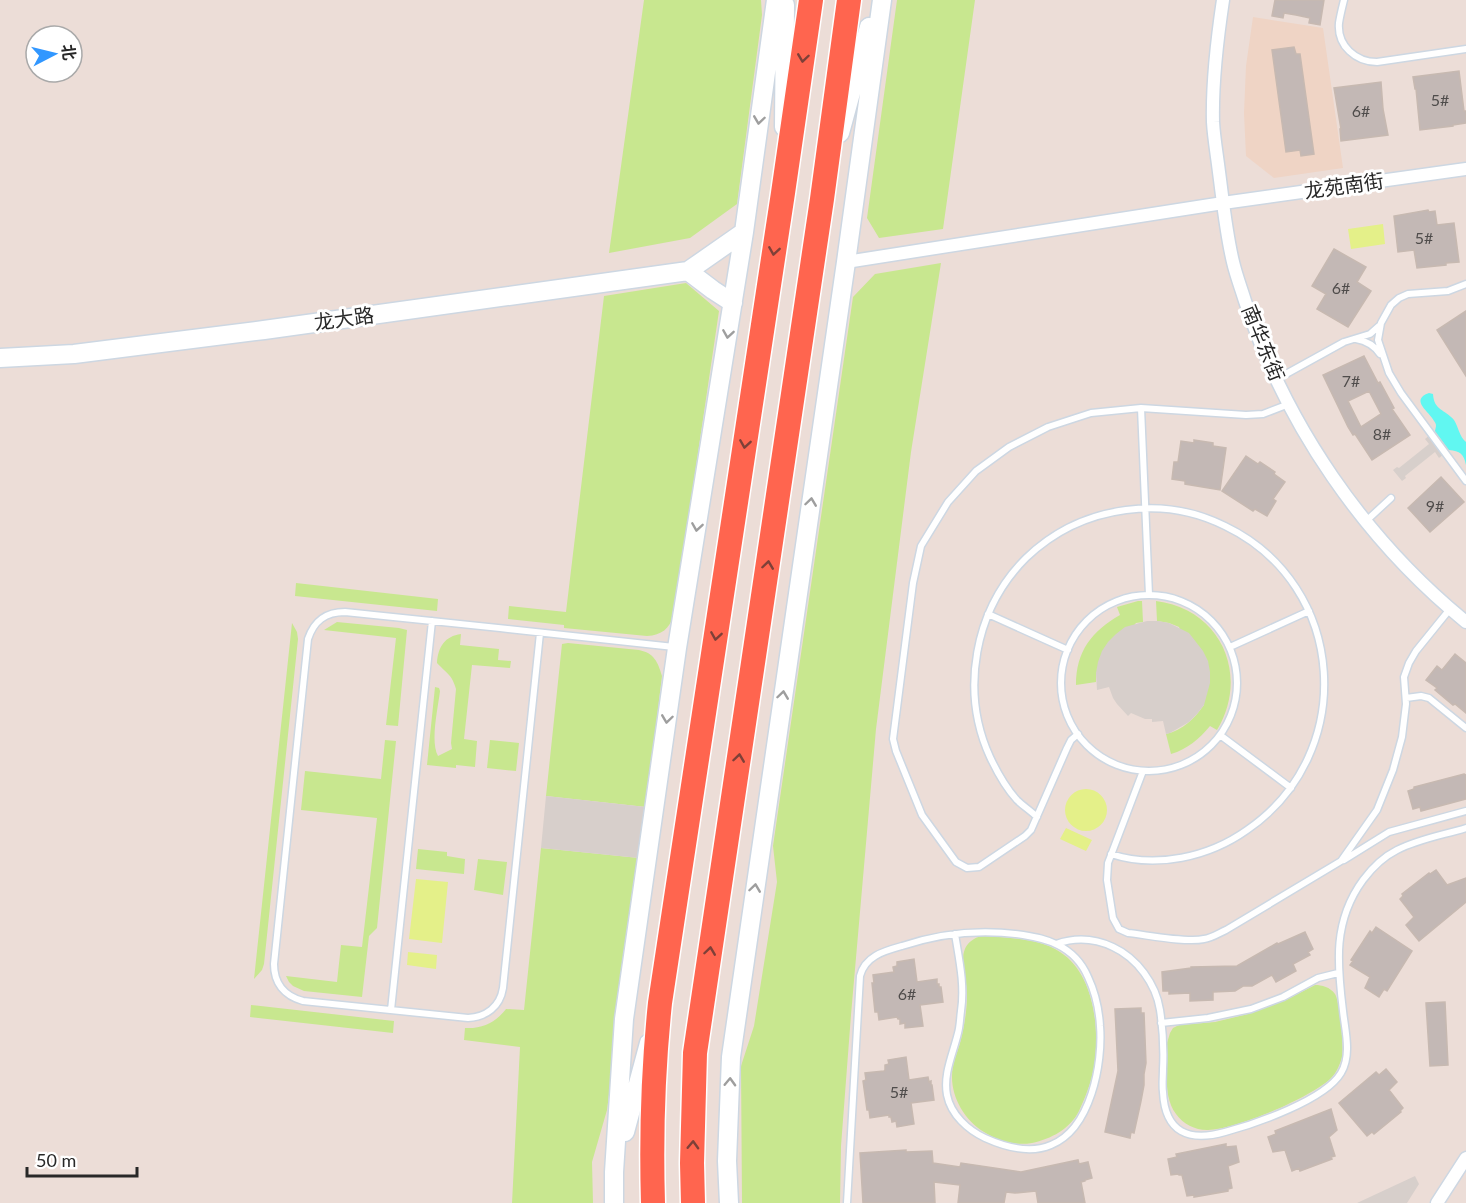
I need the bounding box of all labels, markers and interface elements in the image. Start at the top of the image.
north arrow [24,24,84,84]
text: 北 [59,43,80,61]
one-way arrow [797,53,809,63]
house number: 5# [1431,90,1449,109]
house number: 6# [1352,101,1370,120]
one-way arrow [754,116,766,125]
street label: 龙苑南街 [1303,168,1385,202]
house number: 5# [1415,228,1433,247]
one-way arrow [769,246,781,255]
house number: 6# [1332,278,1350,297]
street label: 南华东街 [1238,301,1290,384]
street label: 龙大路 [312,302,375,334]
one-way arrow [722,329,735,339]
house number: 7# [1342,371,1360,390]
house number: 8# [1373,424,1391,443]
one-way arrow [739,438,752,448]
house number: 9# [1426,496,1444,515]
one-way arrow [805,498,817,507]
one-way arrow [691,521,704,531]
one-way arrow [761,560,773,570]
one-way arrow [710,632,722,641]
one-way arrow [777,691,789,700]
one-way arrow [662,715,674,724]
one-way arrow [732,753,744,762]
one-way arrow [749,884,761,893]
one-way arrow [704,946,716,955]
house number: 6# [898,984,916,1003]
one-way arrow [723,1077,736,1086]
house number: 5# [890,1082,908,1101]
scale bar [27,1140,136,1178]
one-way arrow [686,1140,699,1149]
text: 50 m [36,1149,76,1171]

